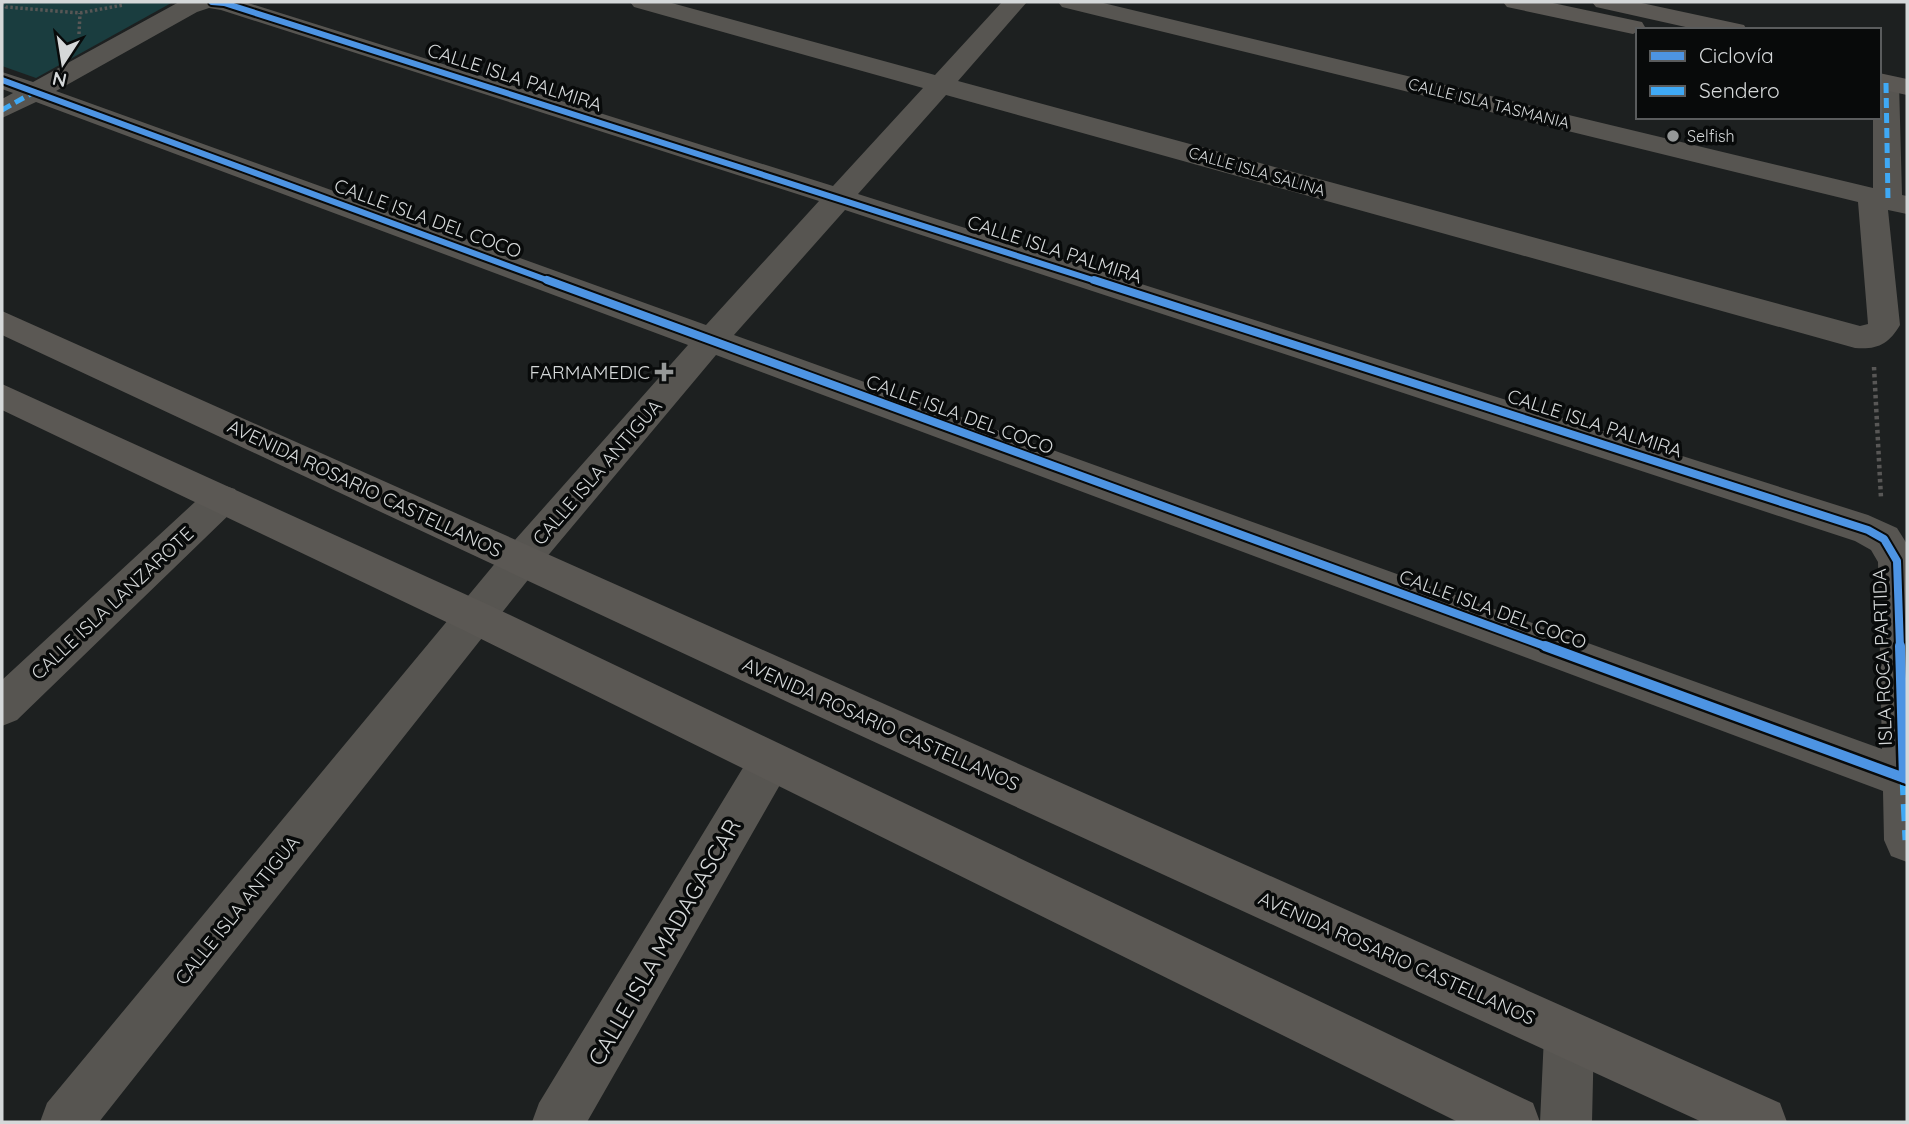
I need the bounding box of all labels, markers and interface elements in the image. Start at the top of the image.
north arrow [28,28,98,98]
legend [1636,28,1881,119]
street label: CALLE ISLA PALMIRA [425,37,605,117]
text: Ciclovía [1699,42,1774,68]
text: N [50,66,69,93]
street label: CALLE ISLA TASMANIA [1406,73,1572,133]
text: Sendero [1699,77,1780,103]
place label: Selfish [1687,126,1734,146]
marker: Selfish [1665,128,1681,144]
street label: CALLE ISLA SALINA [1186,142,1328,200]
street label: CALLE ISLA DEL COCO [331,173,525,263]
street label: CALLE ISLA PALMIRA [965,209,1145,289]
place label: FARMAMEDIC [530,360,650,384]
marker: FARMAMEDIC [656,364,672,380]
street label: CALLE ISLA DEL COCO [863,369,1057,459]
street label: CALLE ISLA PALMIRA [1505,383,1685,463]
street label: CALLE ISLA ANTIGUA [527,394,667,550]
street label: AVENIDA ROSARIO CASTELLANOS [224,414,506,562]
street label: CALLE ISLA LANZAROTE [26,521,198,685]
street label: CALLE ISLA DEL COCO [1396,564,1590,654]
street label: ISLA ROCA PARTIDA [1867,568,1897,746]
street label: AVENIDA ROSARIO CASTELLANOS [739,652,1023,796]
street label: CALLE ISLA MADAGASCAR [581,814,747,1070]
street label: CALLE ISLA ANTIGUA [169,831,305,989]
street label: AVENIDA ROSARIO CASTELLANOS [1255,886,1539,1030]

